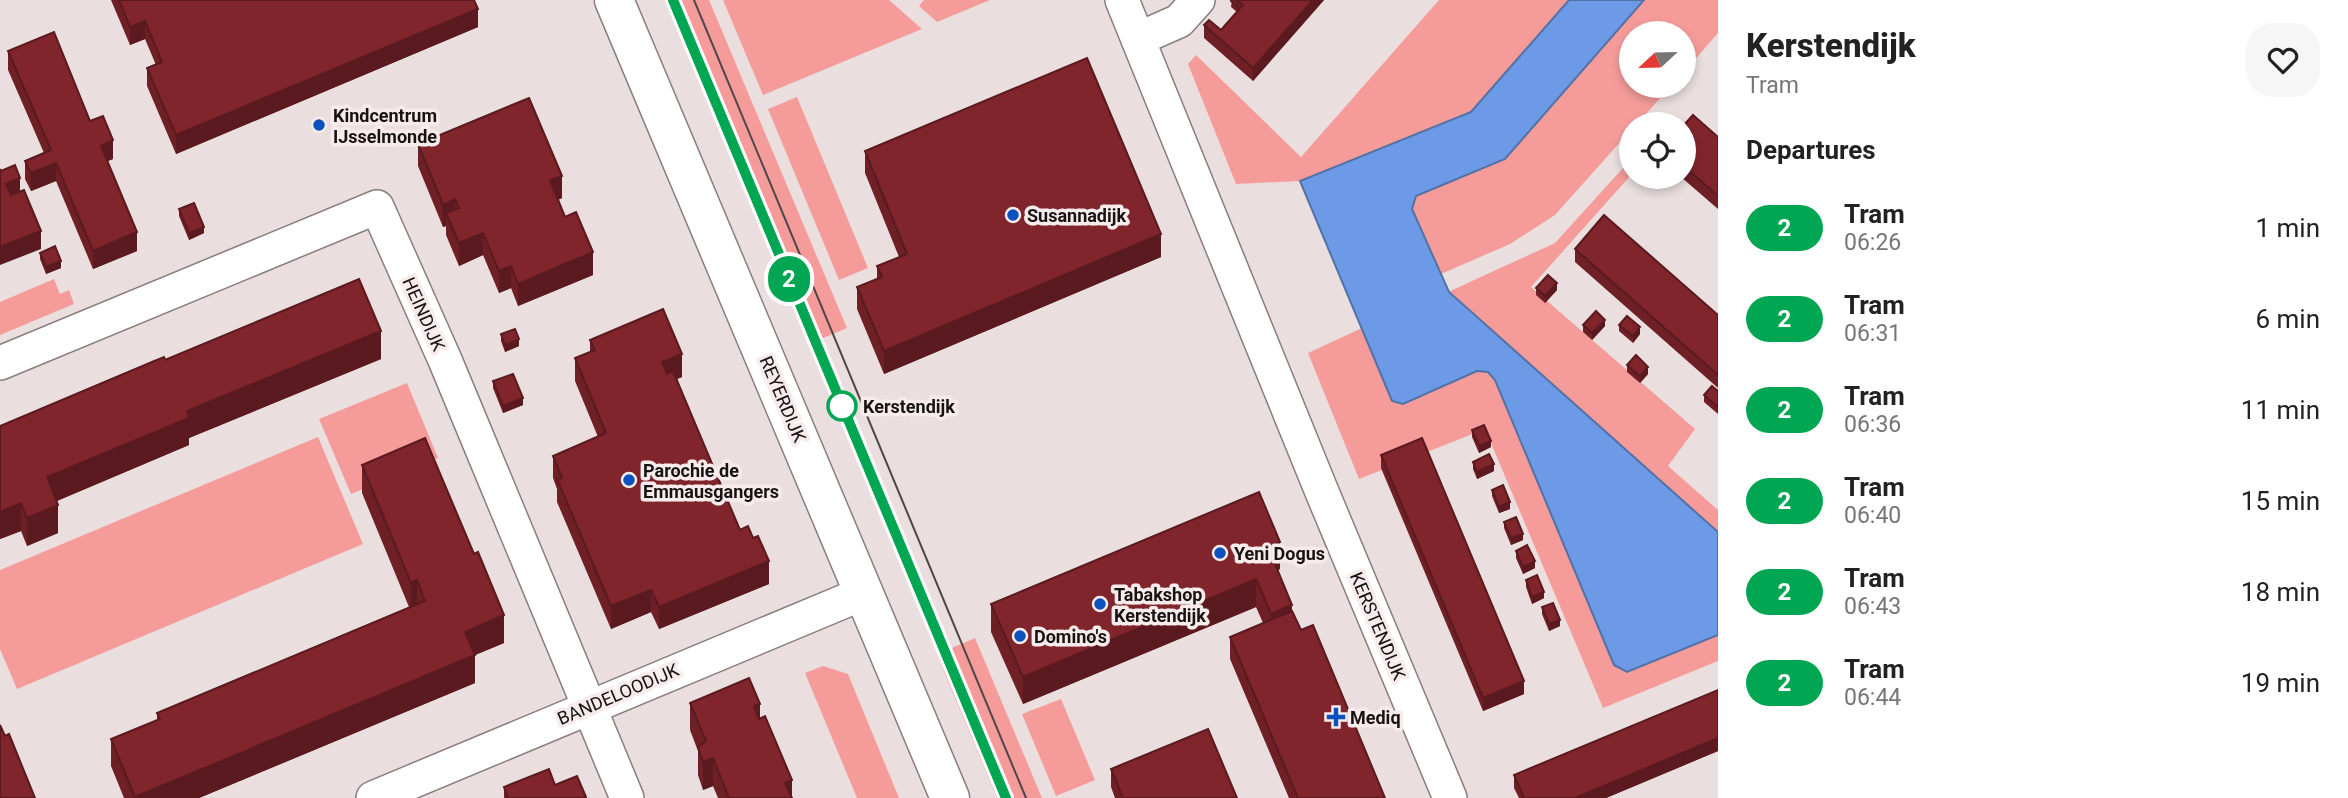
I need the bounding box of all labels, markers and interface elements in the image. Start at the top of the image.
north arrow [1619,21,1696,98]
map controls [1619,21,1696,189]
button: heart [2246,23,2320,97]
text: Kerstendijk [1746,26,1916,65]
text: Tram [1746,72,1799,99]
place label: Kindcentrum IJsselmonde [333,105,437,147]
button: locate [1619,112,1696,189]
marker: Kindcentrum IJsselmonde [311,117,327,133]
text: Departures [1746,135,1876,165]
text: Tram [1844,199,1905,229]
place label: Susannadijk [1027,205,1126,226]
marker: Susannadijk [1005,207,1021,223]
text: 1 min [2255,213,2320,243]
text: 2 [1778,214,1791,242]
text: 06:26 [1844,229,1901,256]
line badge: 2 [766,256,812,302]
text: 2 [782,265,796,293]
street label: HEINDIJK [398,274,450,355]
text: Tram [1844,290,1905,320]
text: 6 min [2255,304,2320,334]
text: 2 [1778,305,1791,333]
text: 06:31 [1844,320,1901,347]
street label: REYERDIJK [755,353,811,446]
text: Tram [1844,381,1905,411]
marker: Kerstendijk [827,391,857,421]
text: 11 min [2241,395,2320,425]
place label: Kerstendijk [863,396,955,417]
text: 2 [1778,396,1791,424]
text: 06:36 [1844,411,1901,438]
place label: Parochie de Emmausgangers [643,460,779,502]
marker: Parochie de Emmausgangers [621,472,637,488]
text: Tram [1844,472,1905,502]
text: 15 min [2241,486,2320,516]
text: 2 [1778,487,1791,515]
text: 06:40 [1844,502,1901,529]
place label: Yeni Dogus [1234,543,1325,564]
marker: Yeni Dogus [1212,545,1228,561]
text: Tram [1844,563,1905,593]
street label: KERSTENDIJK [1346,569,1410,684]
text: 18 min [2241,577,2320,607]
text: 2 [1778,578,1791,606]
place label: Tabakshop Kerstendijk [1114,584,1206,626]
text: 06:43 [1844,593,1901,620]
marker: Tabakshop Kerstendijk [1092,596,1108,612]
place label: Domino's [1034,626,1107,647]
marker: Domino's [1012,628,1028,644]
text: Tram [1844,654,1905,684]
street label: BANDELOODIJK [554,659,682,729]
text: 19 min [2241,668,2320,698]
text: 2 [1778,669,1791,697]
text: 06:44 [1844,684,1901,711]
place label: Mediq [1350,707,1401,728]
marker: Mediq [1328,709,1344,725]

